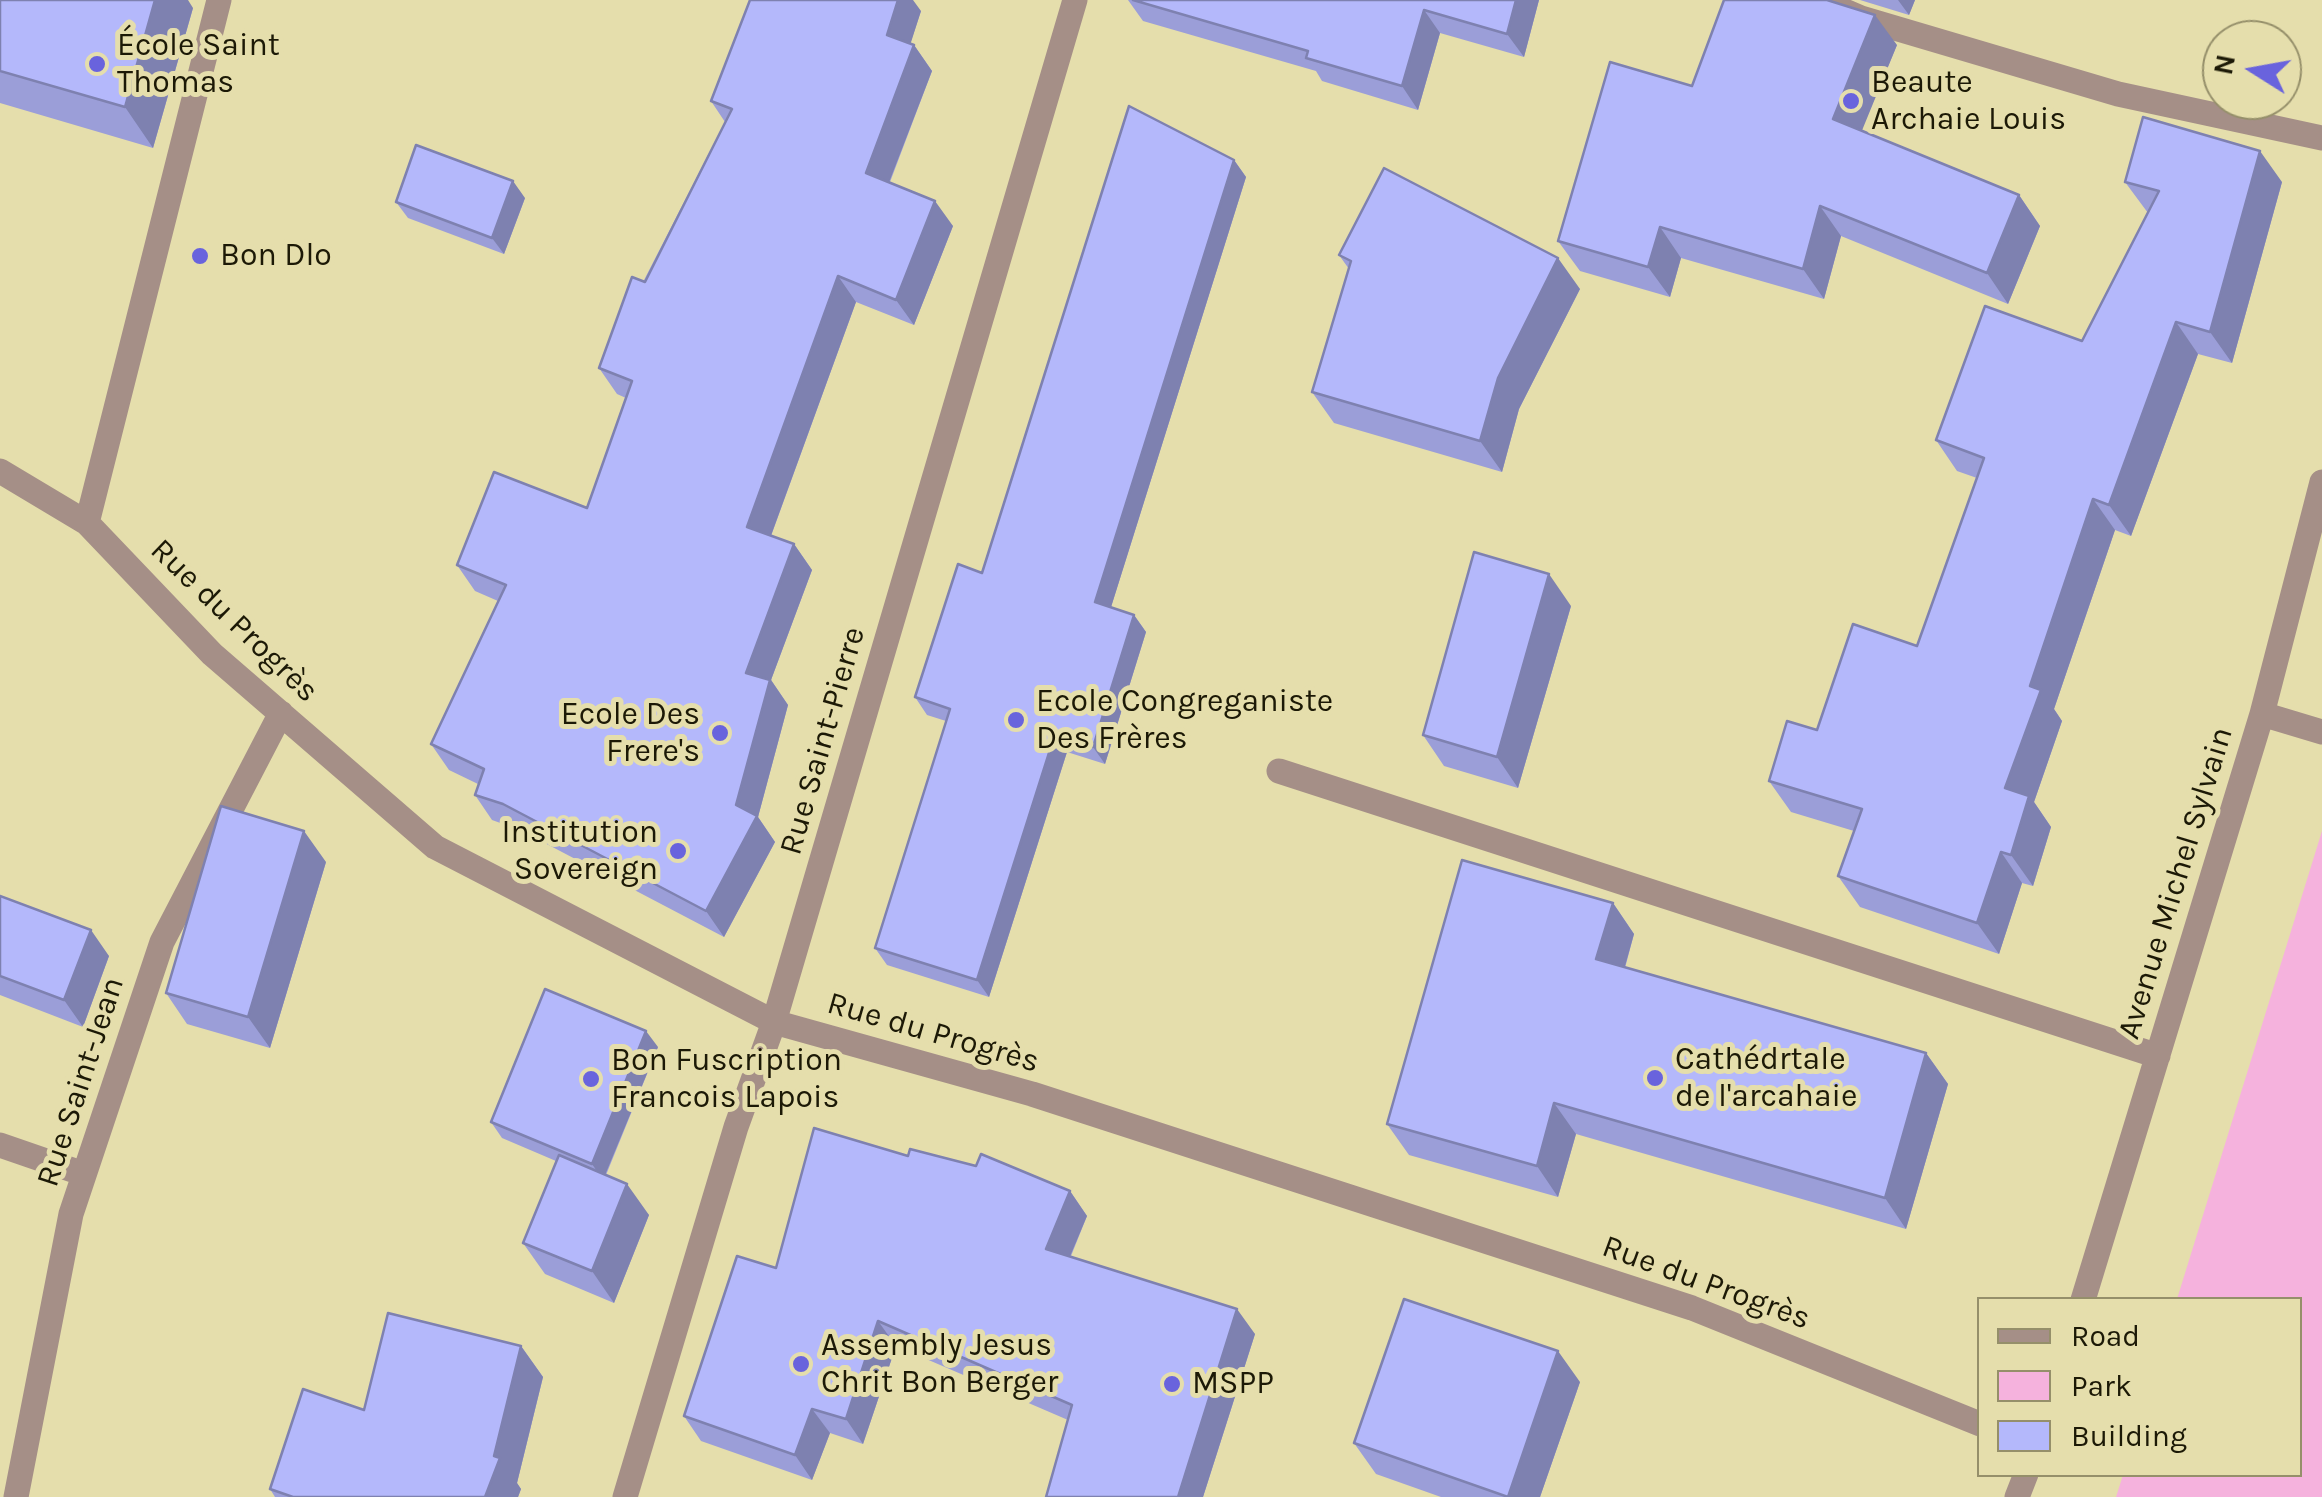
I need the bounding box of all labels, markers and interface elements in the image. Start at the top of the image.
north arrow [2202,20,2302,120]
place label: École Saint Thomas [117,27,280,102]
text: N [2206,52,2242,78]
marker: École Saint Thomas [86,53,108,75]
place label: Beaute Archaie Louis [1871,64,2066,139]
marker: Beaute Archaie Louis [1840,90,1862,112]
place label: Bon Dlo [220,237,332,275]
marker: Bon Dlo [189,245,211,267]
street label: Rue du Progrès [142,531,326,711]
street label: Rue Saint-Pierre [772,623,874,859]
place label: Ecole Congreganiste Des Frères [1036,683,1333,758]
place label: Ecole Des Frere's [561,696,700,771]
marker: Ecole Congreganiste Des Frères [1005,709,1027,731]
marker: Ecole Des Frere's [709,722,731,744]
street label: Avenue Michel Sylvain [2110,722,2242,1044]
place label: Institution Sovereign [502,814,658,889]
marker: Institution Sovereign [667,840,689,862]
street label: Rue Saint-Jean [29,972,133,1192]
street label: Rue du Progrès [823,984,1043,1082]
place label: Cathédrtale de l'arcahaie [1675,1041,1857,1116]
place label: Bon Fuscription Francois Lapois [611,1042,842,1117]
marker: Cathédrtale de l'arcahaie [1644,1067,1666,1089]
marker: Bon Fuscription Francois Lapois [580,1068,602,1090]
street label: Rue du Progrès [1597,1228,1815,1338]
legend [1977,1297,2302,1477]
text: Road [2071,1318,2140,1354]
place label: Assembly Jesus Chrit Bon Berger [821,1327,1058,1402]
marker: Assembly Jesus Chrit Bon Berger [790,1353,812,1375]
place label: MSPP [1192,1365,1274,1403]
text: Park [2071,1368,2132,1404]
marker: MSPP [1161,1373,1183,1395]
text: Building [2071,1418,2187,1454]

